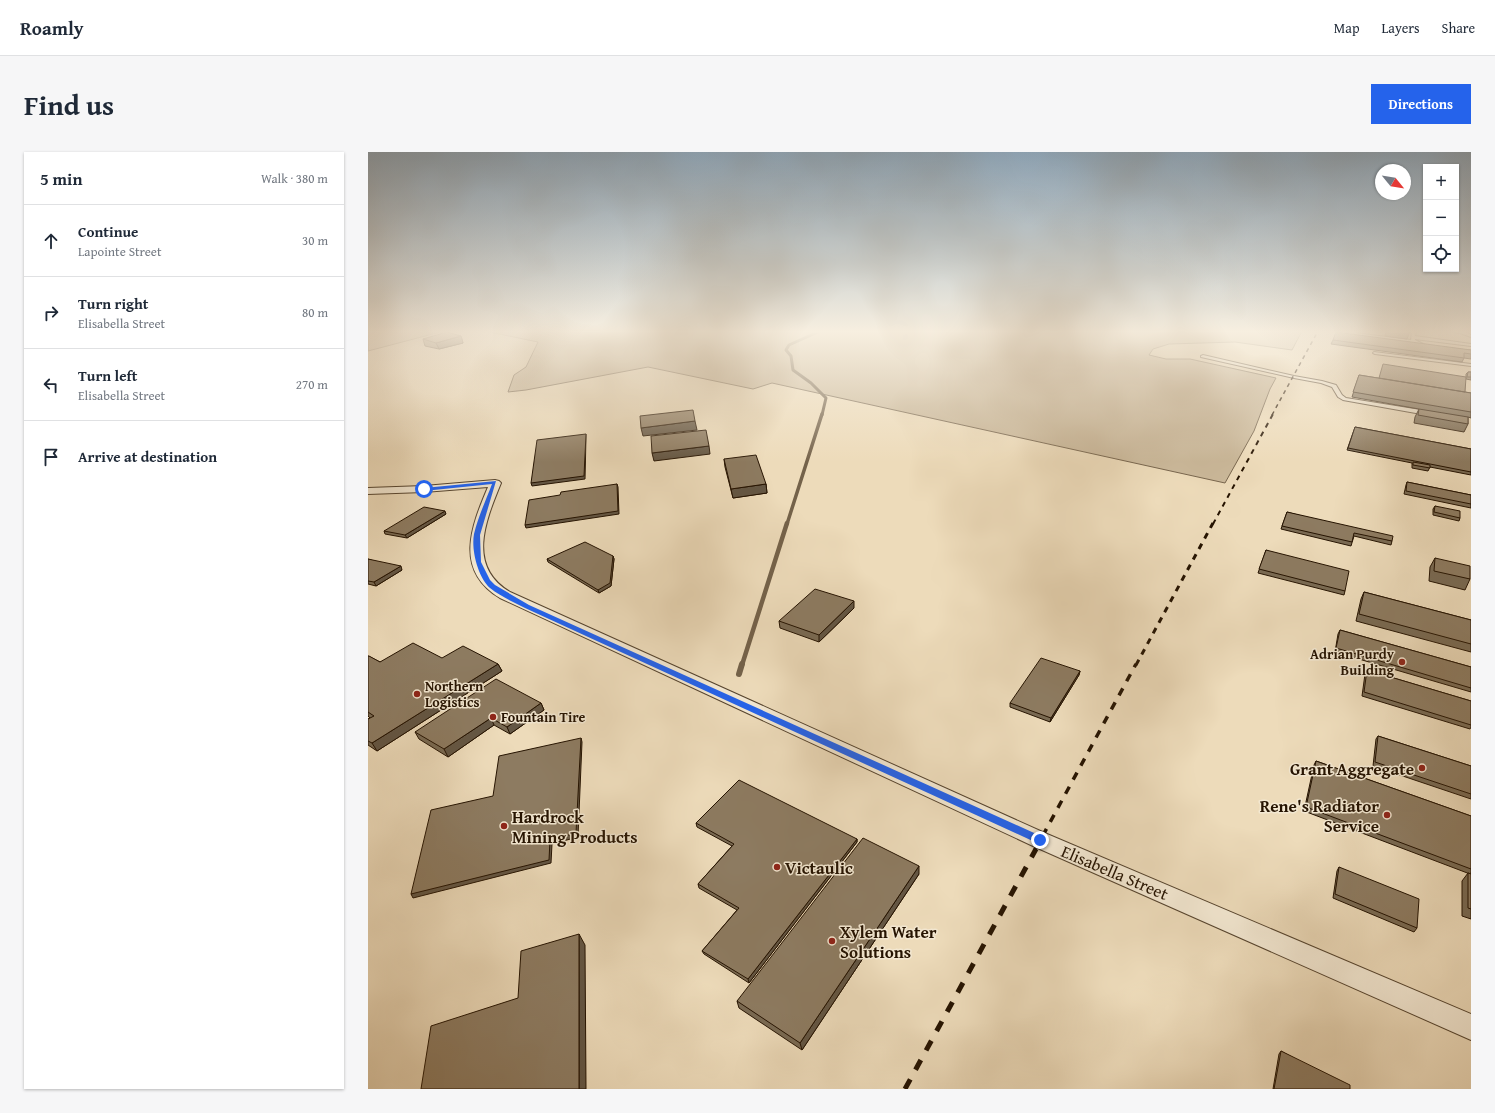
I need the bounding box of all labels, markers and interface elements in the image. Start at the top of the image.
text: Roamly [20,14,84,42]
text: Map [1334,18,1360,38]
text: Layers [1382,18,1420,38]
text: Share [1442,18,1475,38]
text: Find us [24,84,114,125]
button: Directions [1371,84,1471,124]
north arrow [1375,164,1411,200]
map controls [1423,164,1459,272]
button: + [1423,164,1459,200]
text: 5 min [40,166,82,191]
text: Walk · 380 m [261,169,328,188]
button: − [1423,200,1459,236]
text: Continue [78,221,139,242]
icon: ahead [40,230,62,252]
text: 30 m [302,231,328,250]
button: locate [1423,236,1459,272]
text: Lapointe Street [78,242,162,261]
text: Turn right [78,293,149,314]
icon: right [40,302,62,324]
text: 80 m [302,303,328,322]
text: Elisabella Street [78,314,165,333]
text: Turn left [78,365,137,386]
icon: left [40,374,62,396]
text: 270 m [296,375,328,394]
text: Elisabella Street [78,386,165,405]
icon: arrive [40,446,62,468]
text: Arrive at destination [78,446,217,467]
route start [415,480,433,498]
place label: Adrian Purdy Building [1310,644,1395,680]
marker: Adrian Purdy Building [1397,657,1407,667]
place label: Northern Logistics [425,676,484,712]
marker: Northern Logistics [412,689,422,699]
place label: Fountain Tire [501,707,585,727]
marker: Fountain Tire [488,712,498,722]
place label: Grant Aggregate [1290,756,1414,781]
marker: Grant Aggregate [1417,763,1427,773]
place label: Rene's Radiator Service [1260,793,1379,838]
place label: Hardrock Mining Products [512,804,638,849]
marker: Rene's Radiator Service [1382,810,1392,820]
marker: Hardrock Mining Products [499,821,509,831]
route end [1031,831,1049,849]
street label: Elisabella Street [1058,838,1172,906]
place label: Victaulic [785,855,853,880]
marker: Victaulic [772,862,782,872]
place label: Xylem Water Solutions [840,919,937,964]
marker: Xylem Water Solutions [827,936,837,946]

